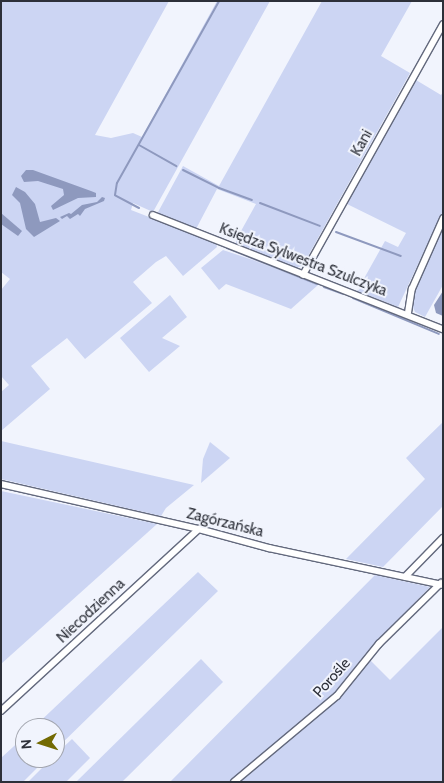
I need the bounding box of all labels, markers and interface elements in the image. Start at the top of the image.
street label: Kani [348,127,376,159]
street label: Księdza Sylwestra Szulczyka [217,220,389,300]
street label: Zagórzańska [185,505,265,541]
street label: Niecodzienna [53,575,129,647]
street label: Porośle [310,655,354,701]
north arrow [15,718,65,768]
text: N [17,739,35,750]

